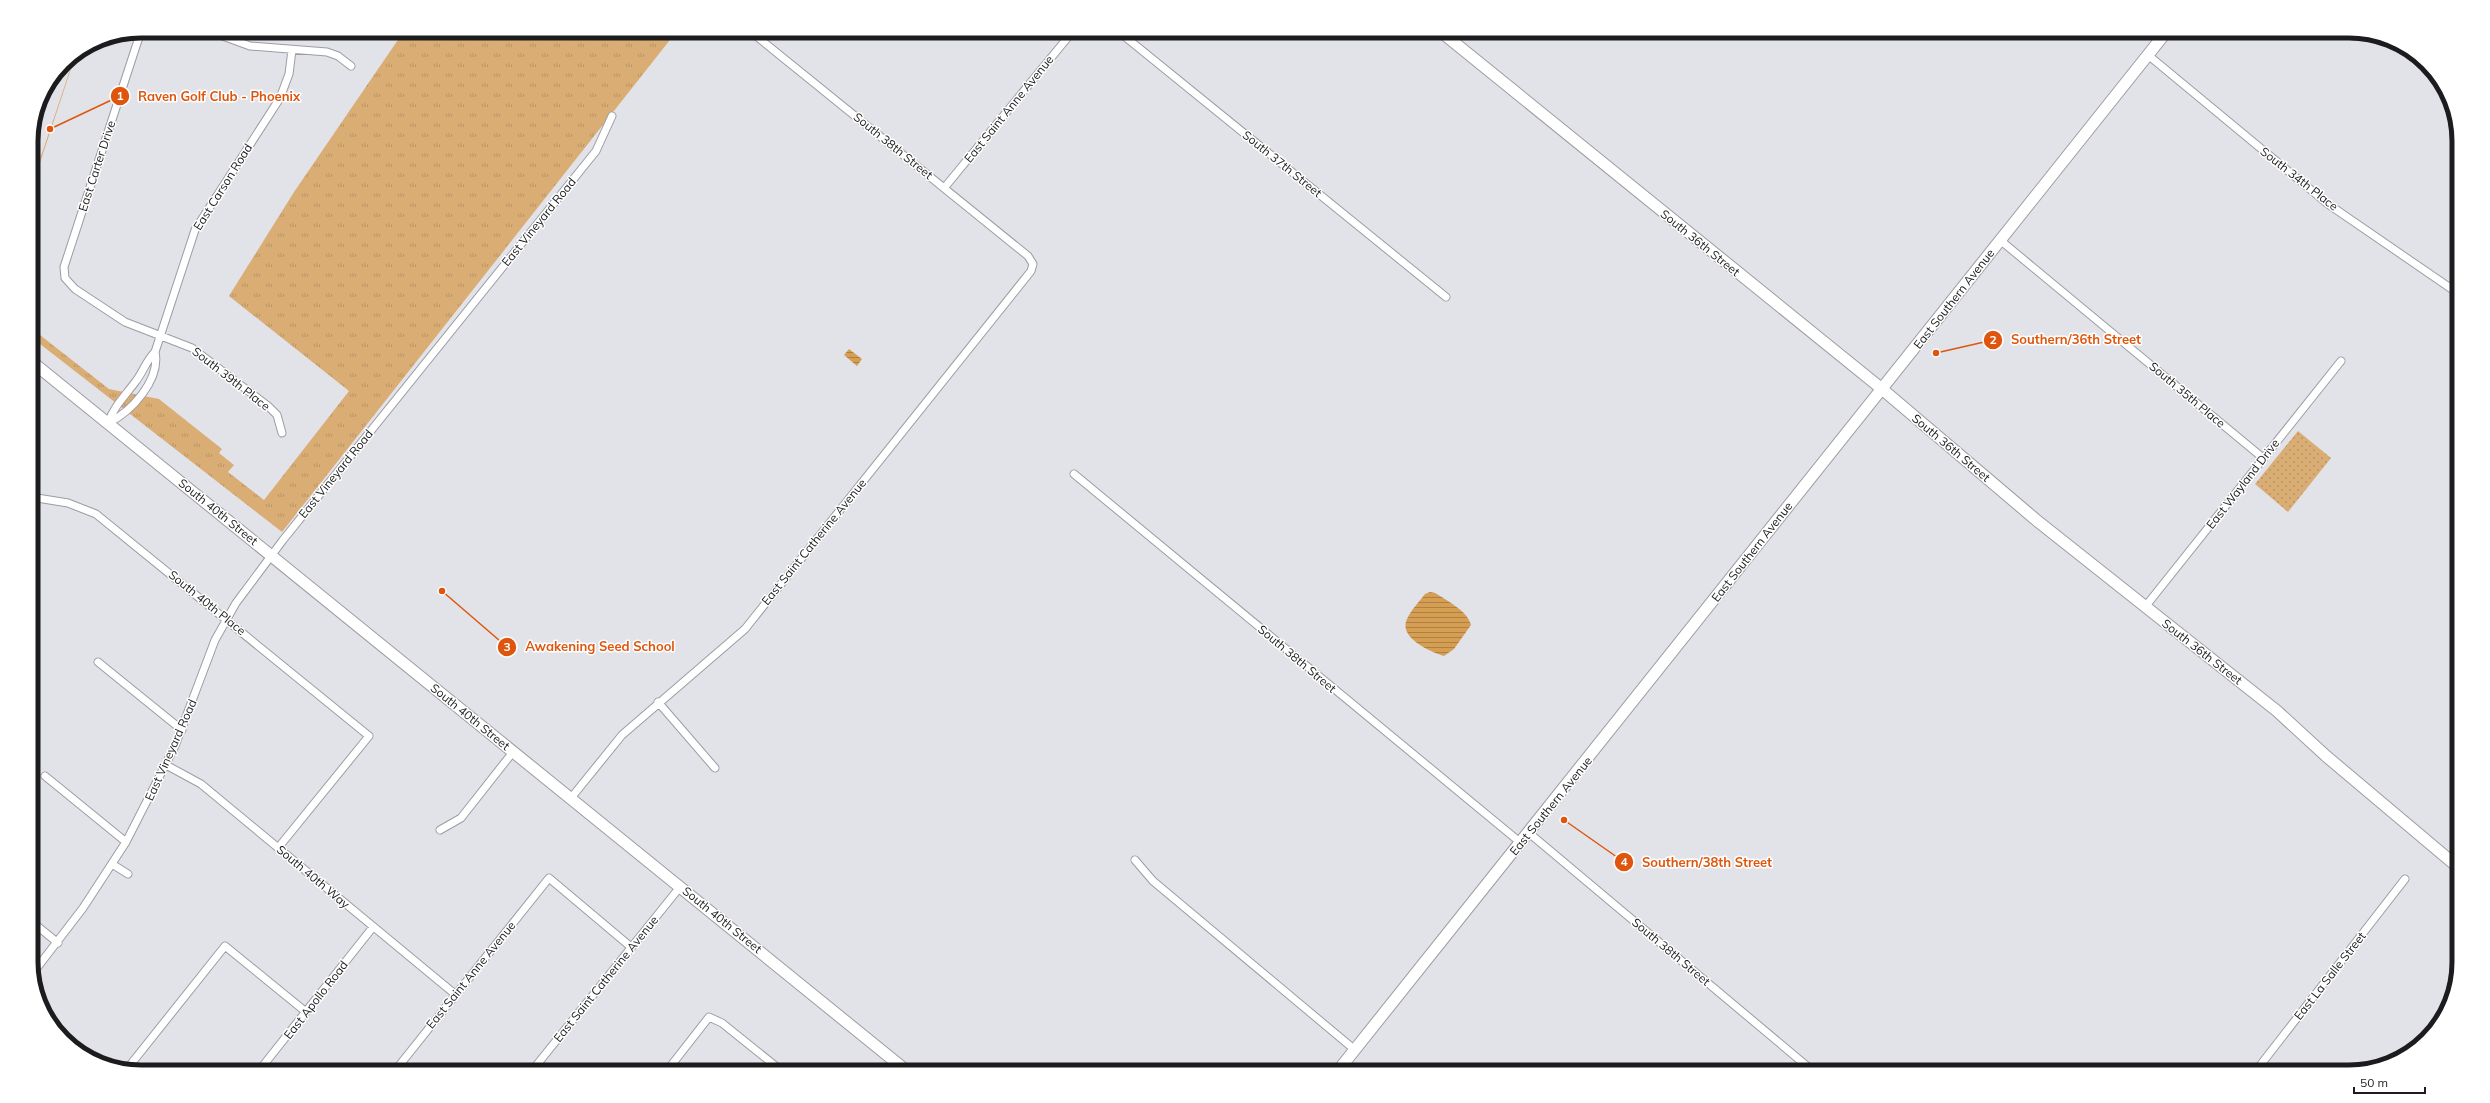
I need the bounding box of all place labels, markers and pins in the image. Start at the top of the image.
callout: Raven Golf Club - Phoenix [110,84,308,109]
callout: Southern/36th Street [1983,327,2149,352]
callout: Awakening Seed School [497,634,683,659]
callout: Southern/38th Street [1614,850,1780,875]

